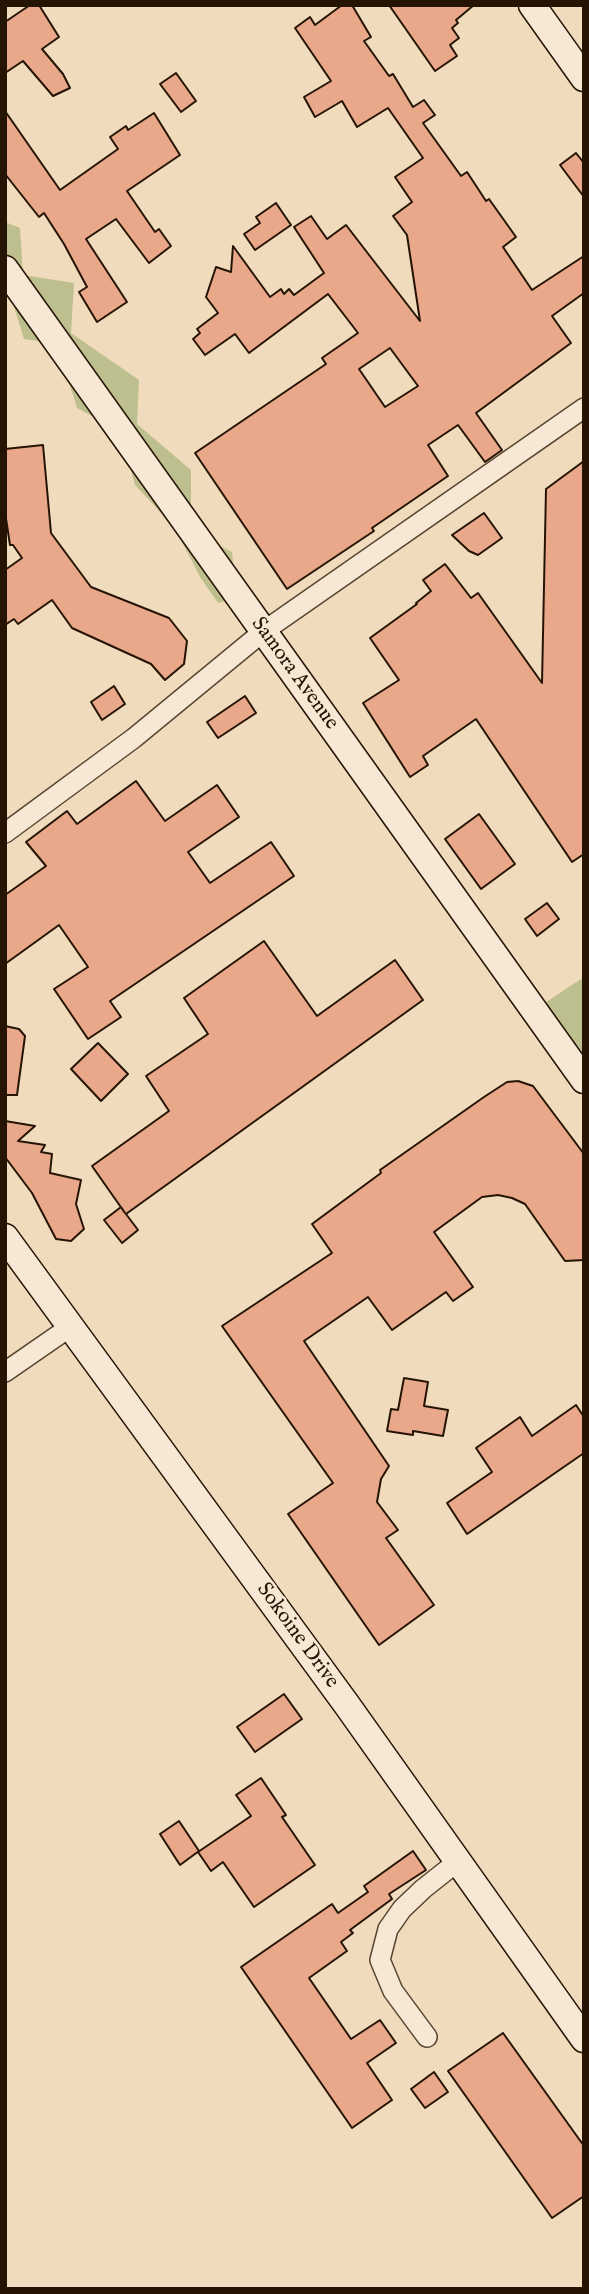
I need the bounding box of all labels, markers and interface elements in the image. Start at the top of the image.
street label: Samora Avenue [245,613,343,735]
street label: Sokoine Drive [250,1578,344,1694]

